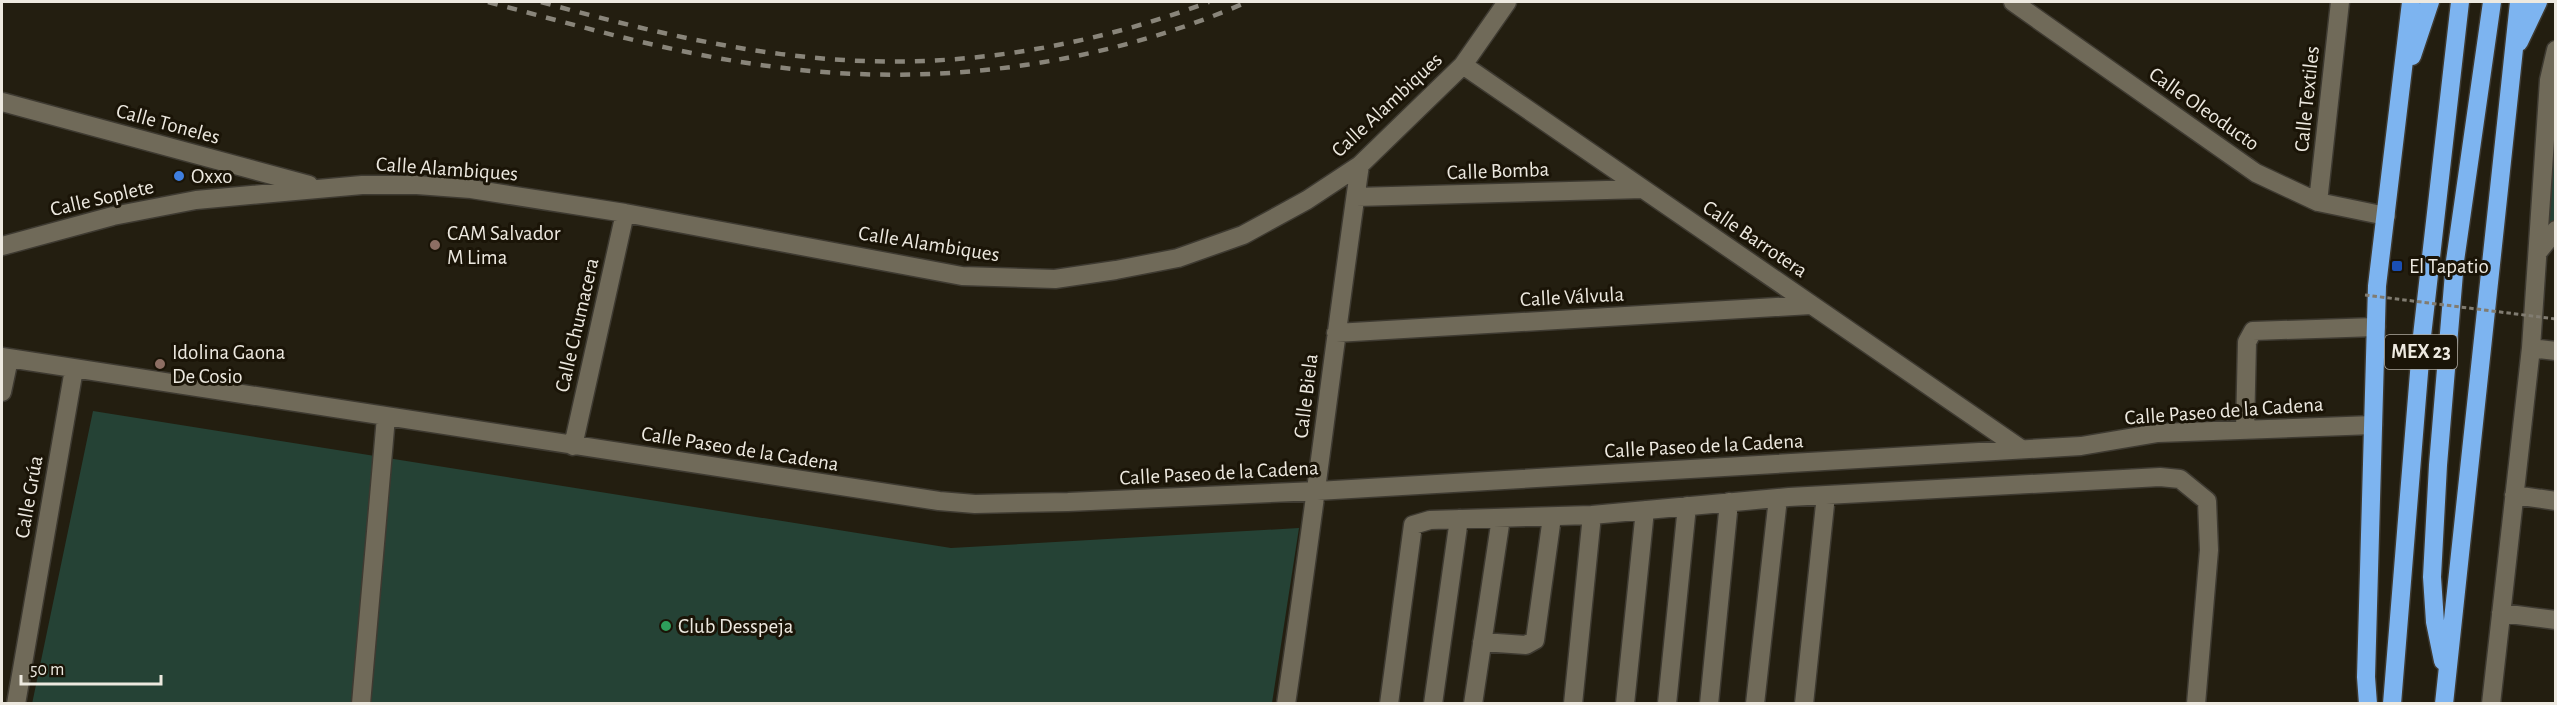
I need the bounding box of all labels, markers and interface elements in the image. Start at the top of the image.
street label: Calle Textiles [2291,45,2323,153]
street label: Calle Alambiques [1328,49,1446,161]
street label: Calle Oleoducto [2145,63,2263,155]
street label: Calle Toneles [114,100,222,148]
street label: Calle Alambiques [375,154,519,184]
street label: Calle Bomba [1446,159,1550,183]
place label: Oxxo [191,166,233,187]
marker: Oxxo [172,169,186,183]
street label: Calle Soplete [48,176,156,220]
street label: Calle Barrotera [1699,196,1811,282]
street label: Calle Alambiques [857,222,1001,266]
place label: CAM Salvador M Lima [447,223,561,268]
marker: CAM Salvador M Lima [428,238,442,252]
street label: Calle Chumacera [551,256,603,394]
place label: El Tapatio [2409,256,2489,277]
marker: El Tapatio [2390,259,2404,273]
street label: Calle Válvula [1519,284,1625,310]
road number: MEX 23 [2385,335,2457,369]
place label: Idolina Gaona De Cosio [172,342,286,387]
street label: Calle Biela [1290,352,1322,440]
marker: Idolina Gaona De Cosio [153,357,167,371]
street label: Calle Paseo de la Cadena [2124,394,2325,428]
street label: Calle Paseo de la Cadena [640,423,840,475]
street label: Calle Paseo de la Cadena [1604,430,1804,462]
street label: Calle Grúa [11,454,47,540]
street label: Calle Paseo de la Cadena [1119,457,1319,489]
place label: Club Desspeja [678,616,794,637]
marker: Club Desspeja [659,619,673,633]
scale bar [21,648,160,686]
text: 50 m [30,661,64,679]

